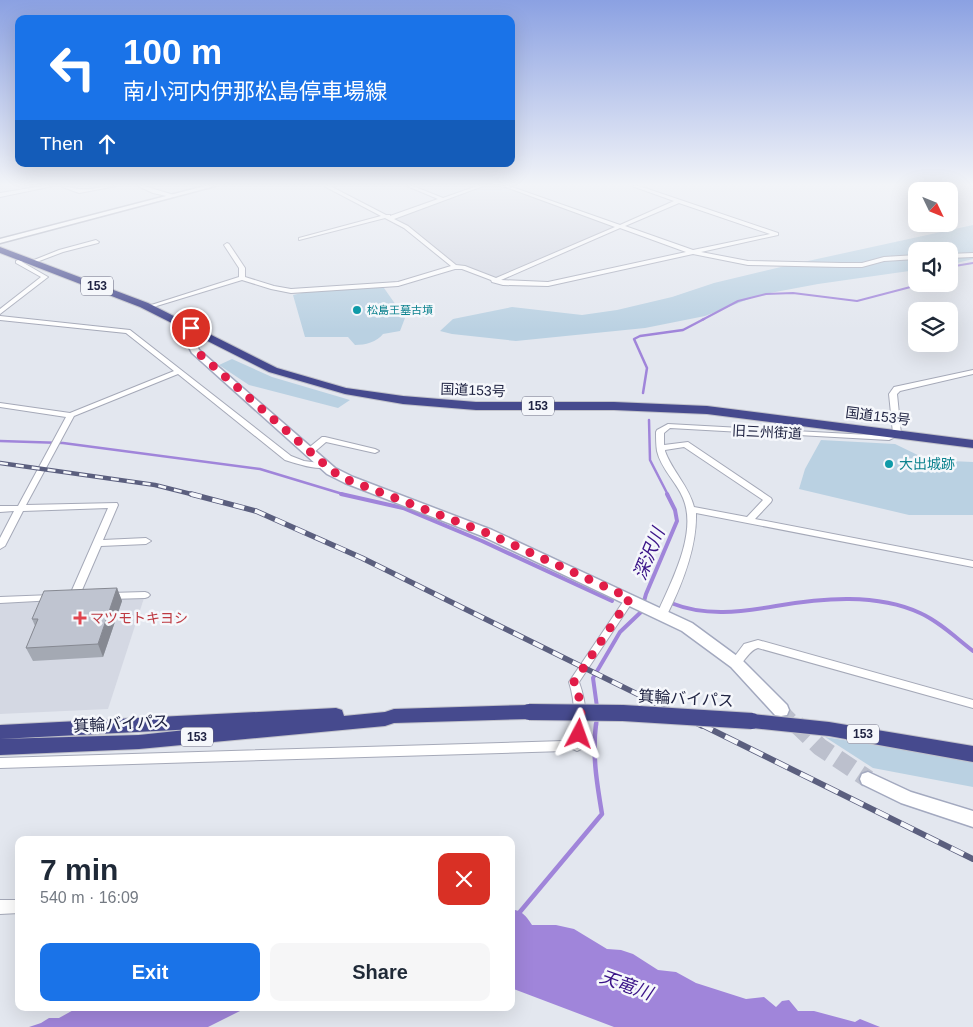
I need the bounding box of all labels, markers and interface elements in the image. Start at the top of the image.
text: 100 m [123,32,222,71]
icon: left [40,35,105,100]
text: 南小河内伊那松島停車場線 [123,79,387,104]
icon: ahead [93,130,121,158]
text: Then [40,133,83,154]
north arrow [908,182,958,232]
map controls [908,182,958,352]
button: sound [908,242,958,292]
road number: 153 [81,276,113,296]
button: layers [908,302,958,352]
marker: 松島王墓古墳 [351,304,363,316]
place label: 松島王墓古墳 [367,304,433,316]
pin [170,307,212,349]
icon: arrive [177,314,205,342]
street label: 国道153号 [440,381,506,399]
road number: 153 [522,396,554,416]
street label: 国道153号 [845,404,911,428]
street label: 旧三州街道 [732,422,802,442]
place label: 大出城跡 [899,456,955,472]
marker: 大出城跡 [883,458,895,470]
water label: 深沢川 [630,523,669,583]
place label: マツモトキヨシ [90,610,188,626]
marker: マツモトキヨシ [74,612,86,624]
street label: 箕輪バイパス [638,688,734,709]
position arrow [552,707,604,759]
street label: 箕輪バイパス [73,713,169,734]
road number: 153 [847,724,879,744]
road number: 153 [181,728,213,746]
text: 7 min [40,853,118,886]
button: close [438,853,490,905]
text: 540 m · 16:09 [40,889,139,906]
button: Exit [40,943,260,1001]
button: Share [270,943,490,1001]
water label: 天竜川 [597,966,657,1004]

